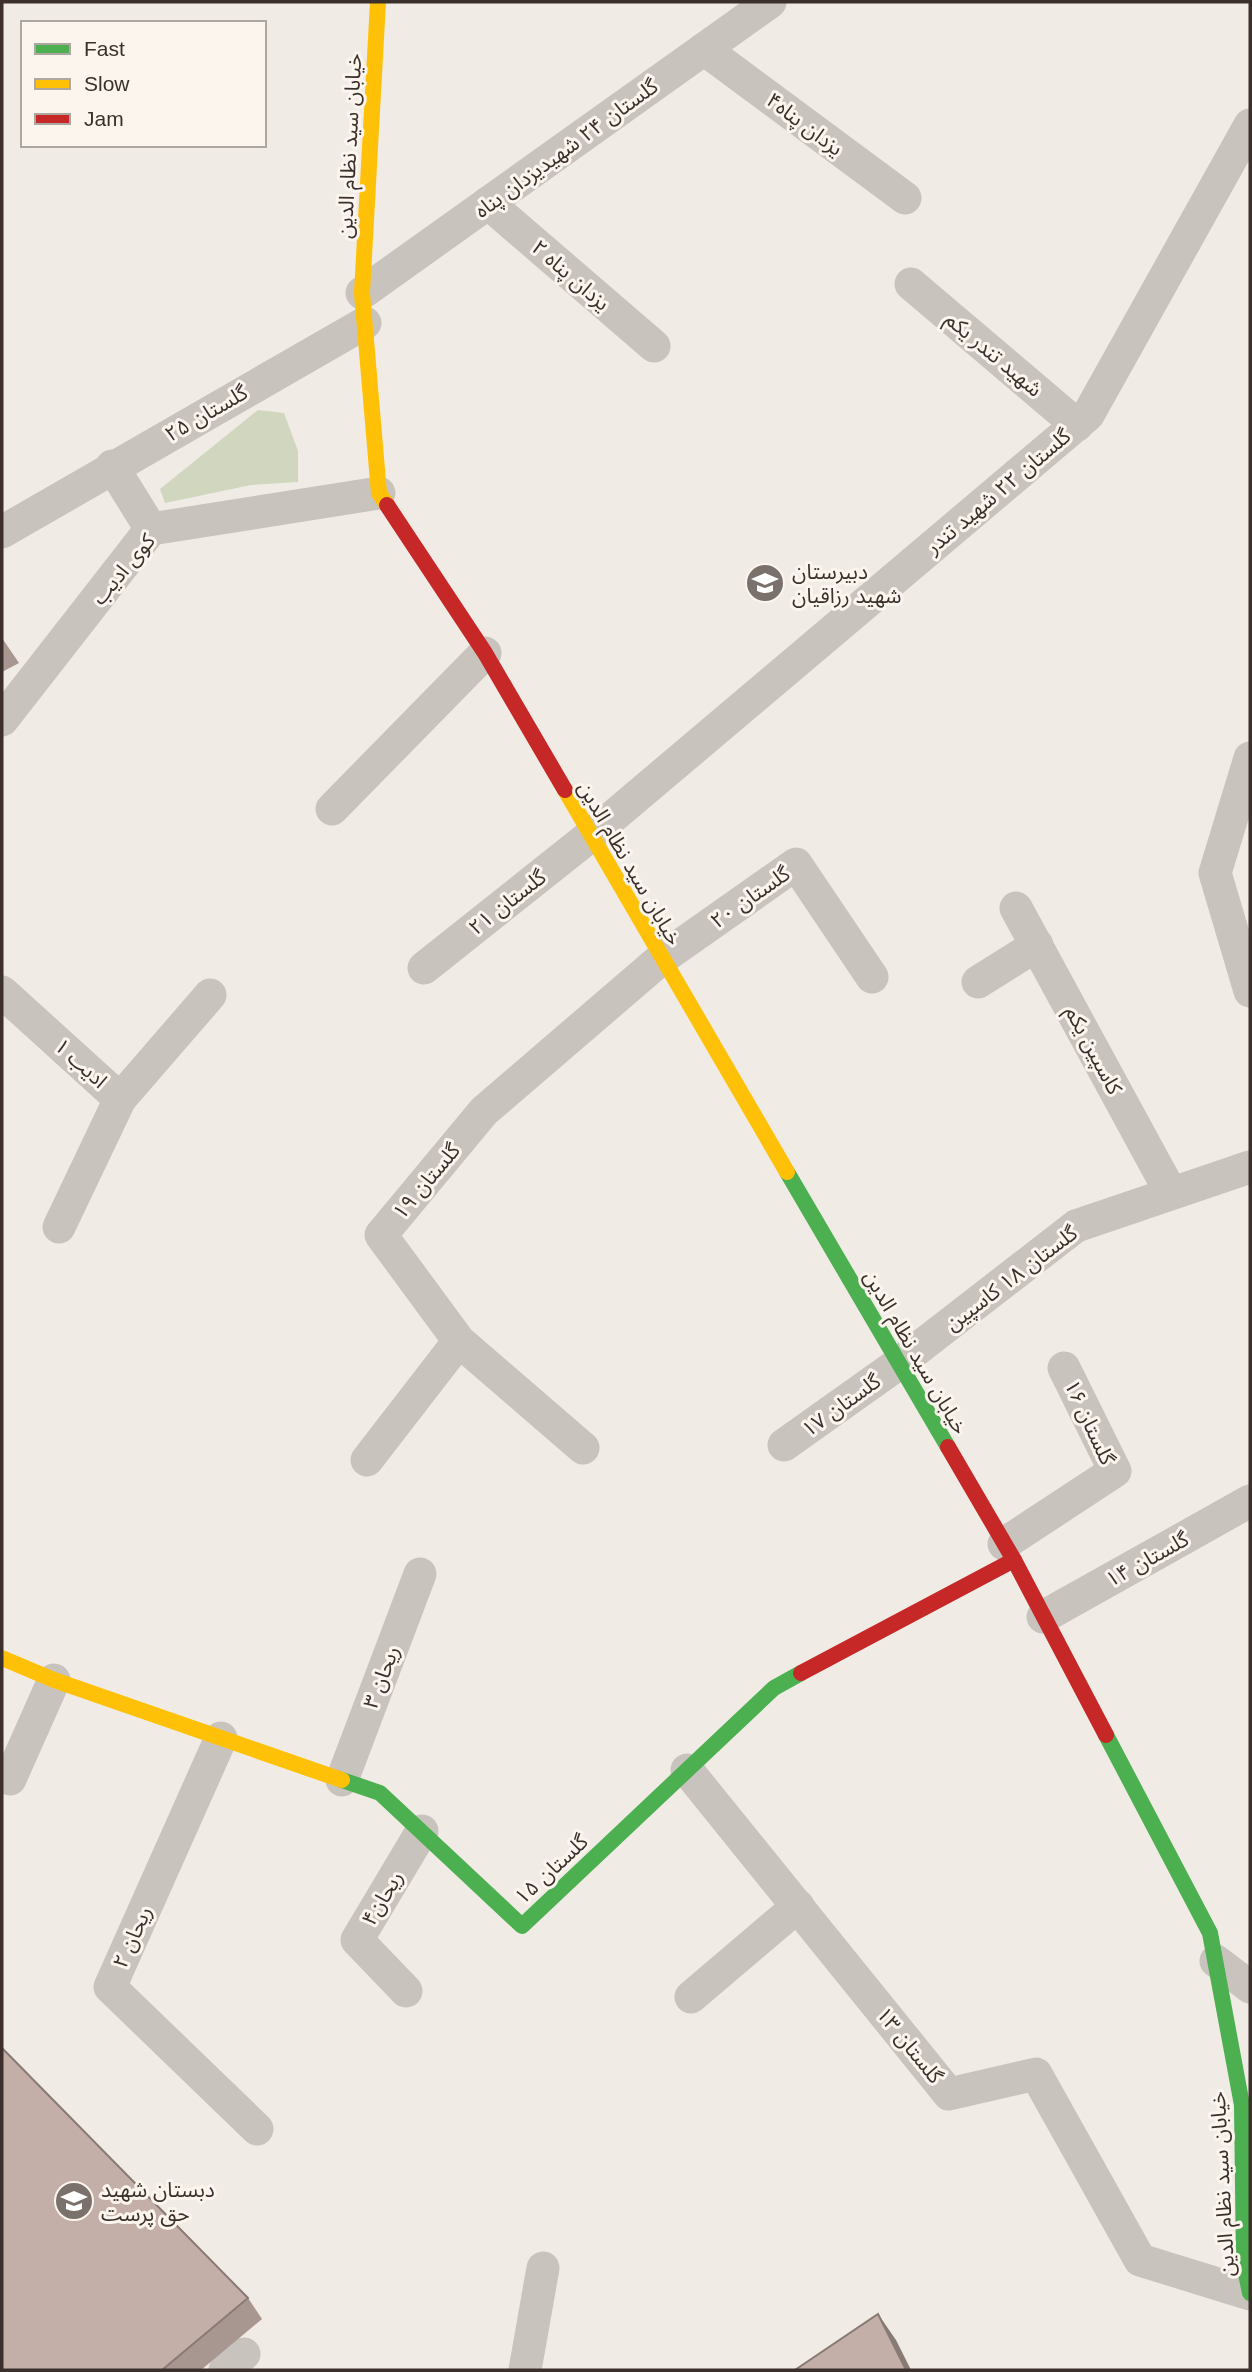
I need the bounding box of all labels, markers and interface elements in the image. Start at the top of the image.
legend [21,21,266,147]
text: Fast [84,37,125,60]
street label: خیابان سید نظام الدین [333,53,370,239]
text: Slow [84,72,130,95]
street label: گلستان ۲۴ شهیدیزدان پناه [470,74,663,224]
street label: یزدان پناه۴ [761,88,848,162]
text: Jam [84,107,124,130]
street label: یزدان پناه ۲ [526,235,614,317]
street label: شهید تندر یکم [938,307,1047,404]
street label: گلستان ۲۵ [161,380,252,447]
street label: گلستان ۲۲ شهید تندر [920,424,1076,559]
street label: کوی ادیب [87,529,160,609]
place label: دبیرستان شهید رزاقیان [792,560,902,608]
school or university icon: دبیرستان شهید رزاقیان [744,562,786,604]
street label: خیابان سید نظام الدین [569,777,686,952]
street label: گلستان ۲۰ [706,861,795,933]
street label: گلستان ۲۱ [464,865,551,940]
street label: کاسپین یکم [1058,1002,1127,1100]
street label: ادیب ۱ [50,1034,112,1093]
street label: گلستان ۱۹ [388,1138,465,1224]
street label: گلستان ۱۸ کاسپین [941,1221,1083,1337]
street label: خیابان سید نظام الدین [855,1266,972,1441]
street label: گلستان ۱۷ [797,1369,885,1442]
street label: گلستان ۱۶ [1059,1376,1120,1469]
street label: گلستان ۱۴ [1102,1527,1193,1592]
street label: ریحان ۳ [359,1642,404,1712]
street label: گلستان ۱۵ [510,1829,593,1909]
street label: ریحان۴ [357,1867,408,1930]
street label: ریحان ۲ [108,1903,157,1972]
street label: گلستان ۱۳ [872,2002,948,2088]
street label: خیابان سید نظام الدین [1206,2091,1243,2277]
place label: دبستان شهید حق پرست [101,2178,215,2227]
school or university icon: دبستان شهید حق پرست [53,2180,95,2222]

